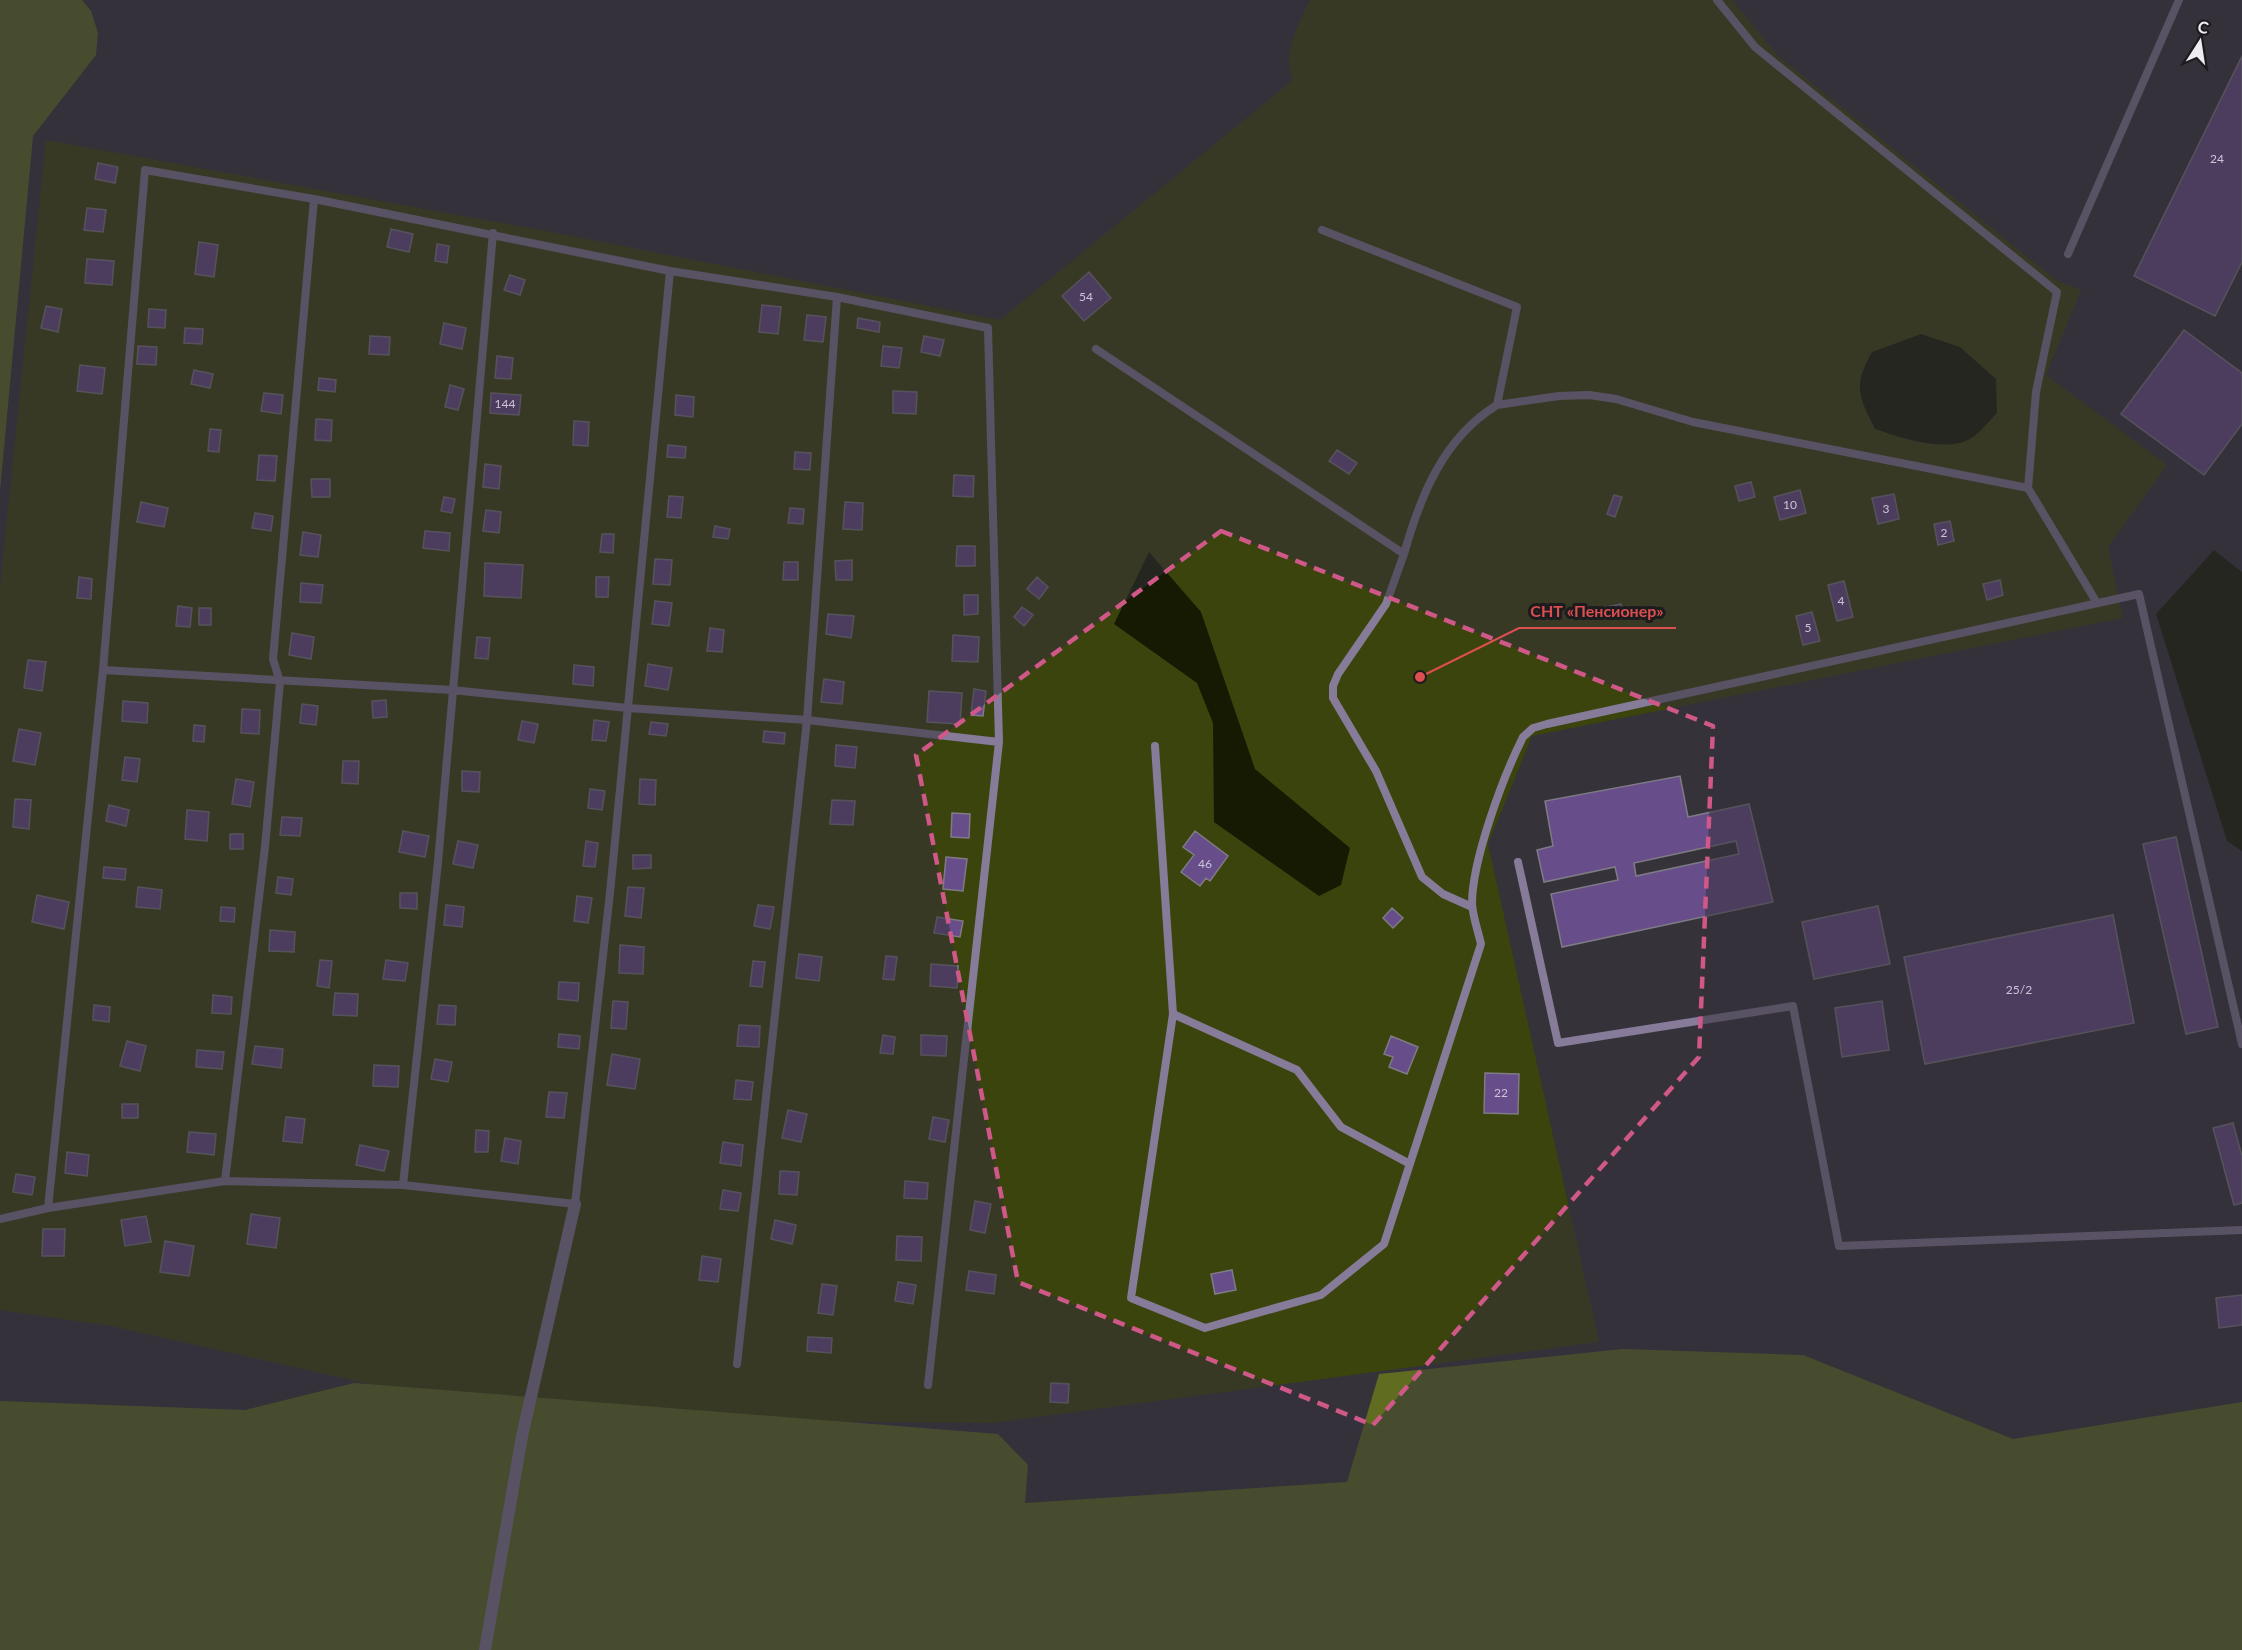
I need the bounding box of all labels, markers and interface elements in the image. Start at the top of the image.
north arrow [2170,12,2230,72]
text: С [2196,16,2211,37]
house number: 24 [2210,151,2224,166]
house number: 54 [1079,289,1093,304]
house number: 144 [495,396,515,411]
house number: 10 [1783,497,1797,512]
house number: 3 [1883,501,1890,516]
house number: 2 [1941,525,1948,540]
house number: 4 [1838,593,1845,608]
callout: СНТ «Пенсионер» [1519,594,1676,628]
text: СНТ «Пенсионер» [1530,601,1664,620]
house number: 5 [1805,620,1812,635]
house number: 46 [1198,856,1212,871]
house number: 25/2 [2006,982,2032,997]
house number: 22 [1494,1085,1508,1100]

